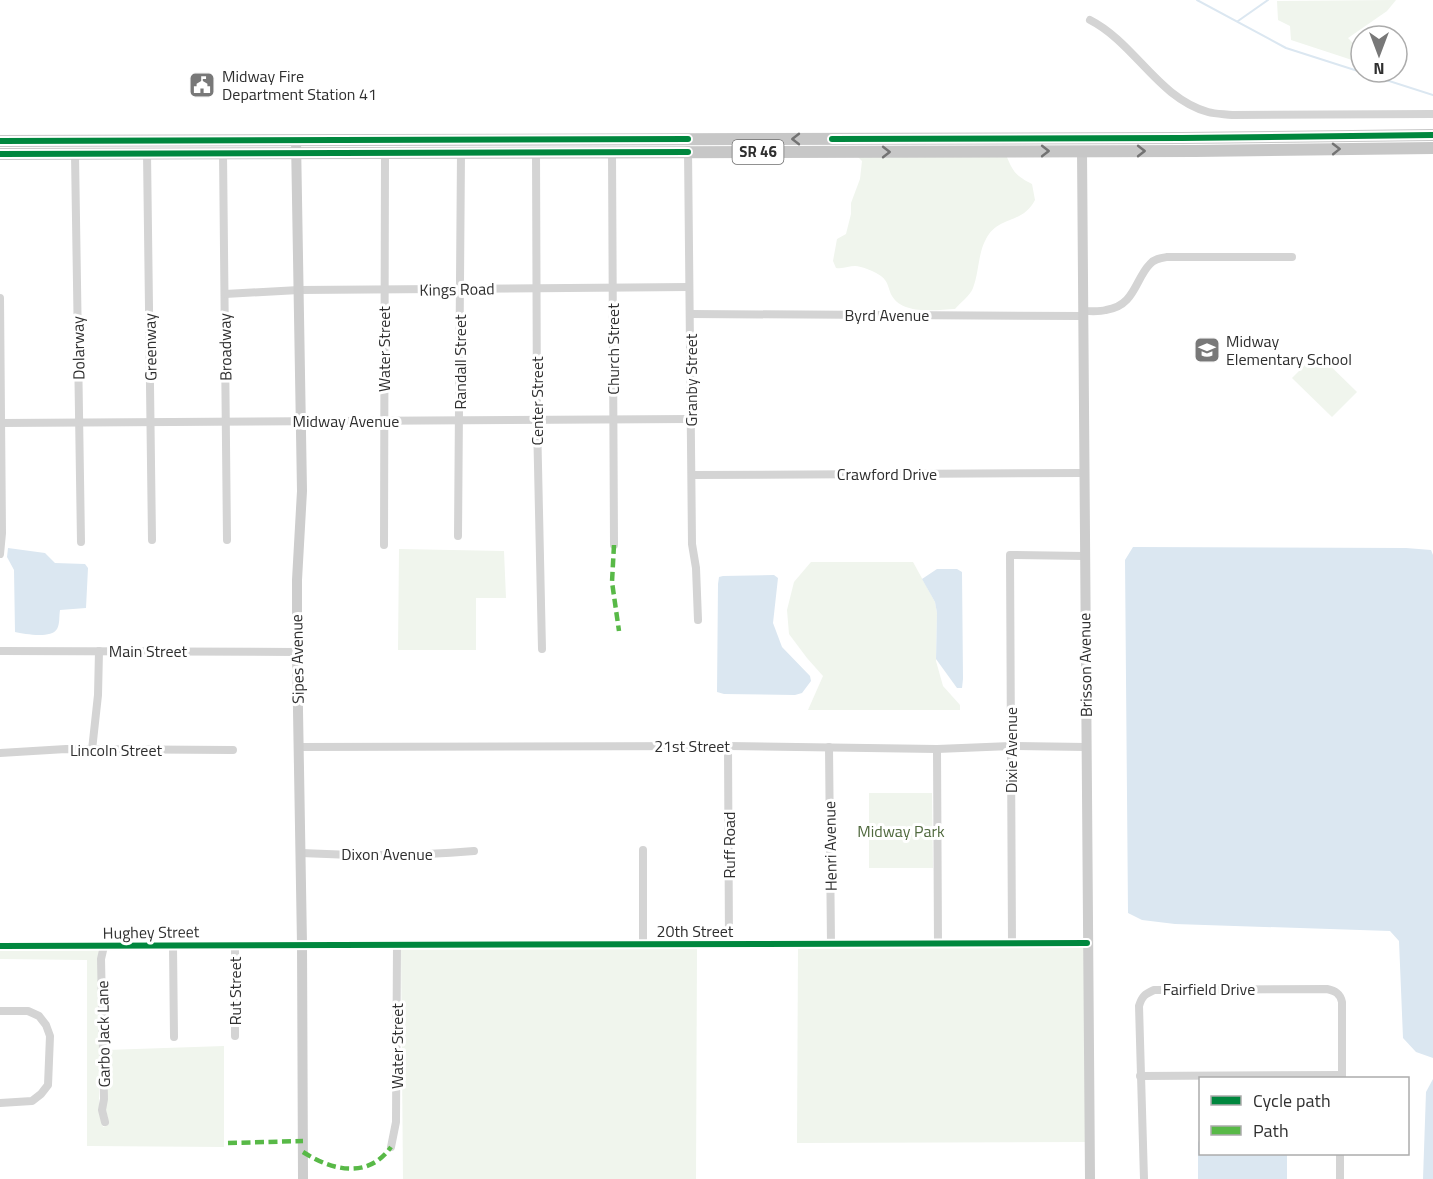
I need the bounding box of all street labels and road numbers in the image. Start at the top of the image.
road number: SR 46 [732,140,783,164]
street label: Kings Road [419,276,495,302]
street label: Church Street [601,303,625,395]
street label: Byrd Avenue [845,303,929,327]
street label: Water Street [372,306,396,392]
street label: Greenway [137,313,163,381]
street label: Broadway [212,313,238,381]
street label: Randall Street [448,314,472,410]
street label: Dolarway [65,316,91,380]
street label: Granby Street [679,333,703,426]
street label: Center Street [525,356,549,446]
street label: Midway Avenue [293,409,399,433]
street label: Crawford Drive [837,462,937,486]
street label: Brisson Avenue [1072,613,1098,717]
street label: Sipes Avenue [284,614,310,704]
street label: Main Street [109,639,188,663]
street label: Dixie Avenue [999,707,1023,793]
street label: 21st Street [654,734,730,758]
street label: Lincoln Street [70,738,162,762]
street label: Henri Avenue [817,801,843,891]
street label: Ruff Road [717,811,741,879]
street label: Dixon Avenue [341,842,433,866]
street label: Hughey Street [103,919,200,945]
street label: 20th Street [657,919,734,943]
street label: Rut Street [223,956,247,1025]
street label: Fairfield Drive [1163,977,1255,1001]
street label: Garbo Jack Lane [90,980,116,1088]
street label: Water Street [385,1003,409,1089]

